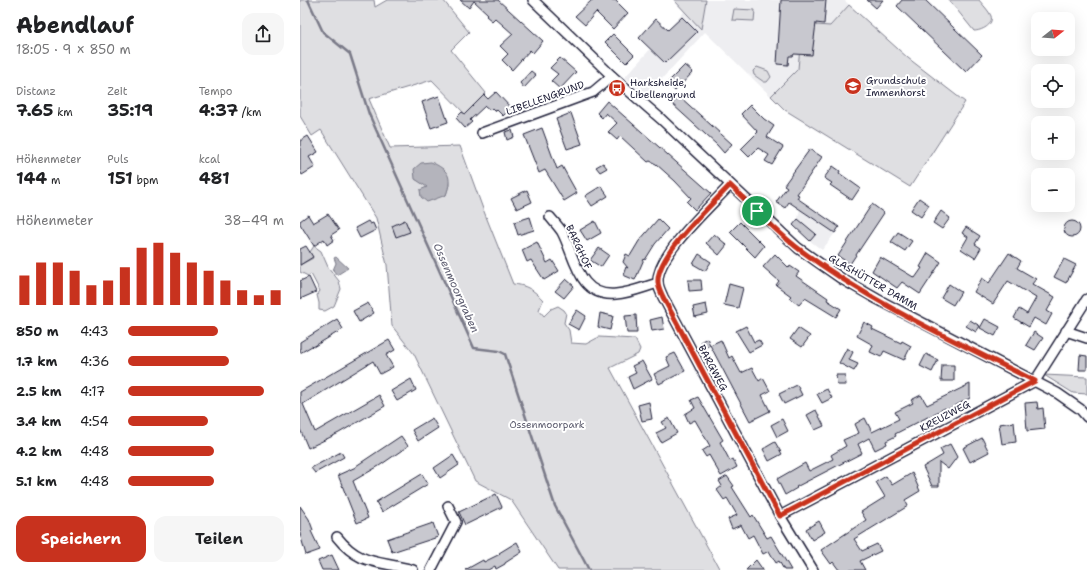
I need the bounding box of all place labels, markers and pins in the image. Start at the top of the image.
place label: Grundschule Immenhorst [866,74,927,99]
place label: Harksheide, Libellengrund [630,76,696,101]
school or university icon: Grundschule Immenhorst [843,76,863,96]
bus stop icon: Harksheide, Libellengrund [607,78,627,98]
pin [740,194,774,228]

